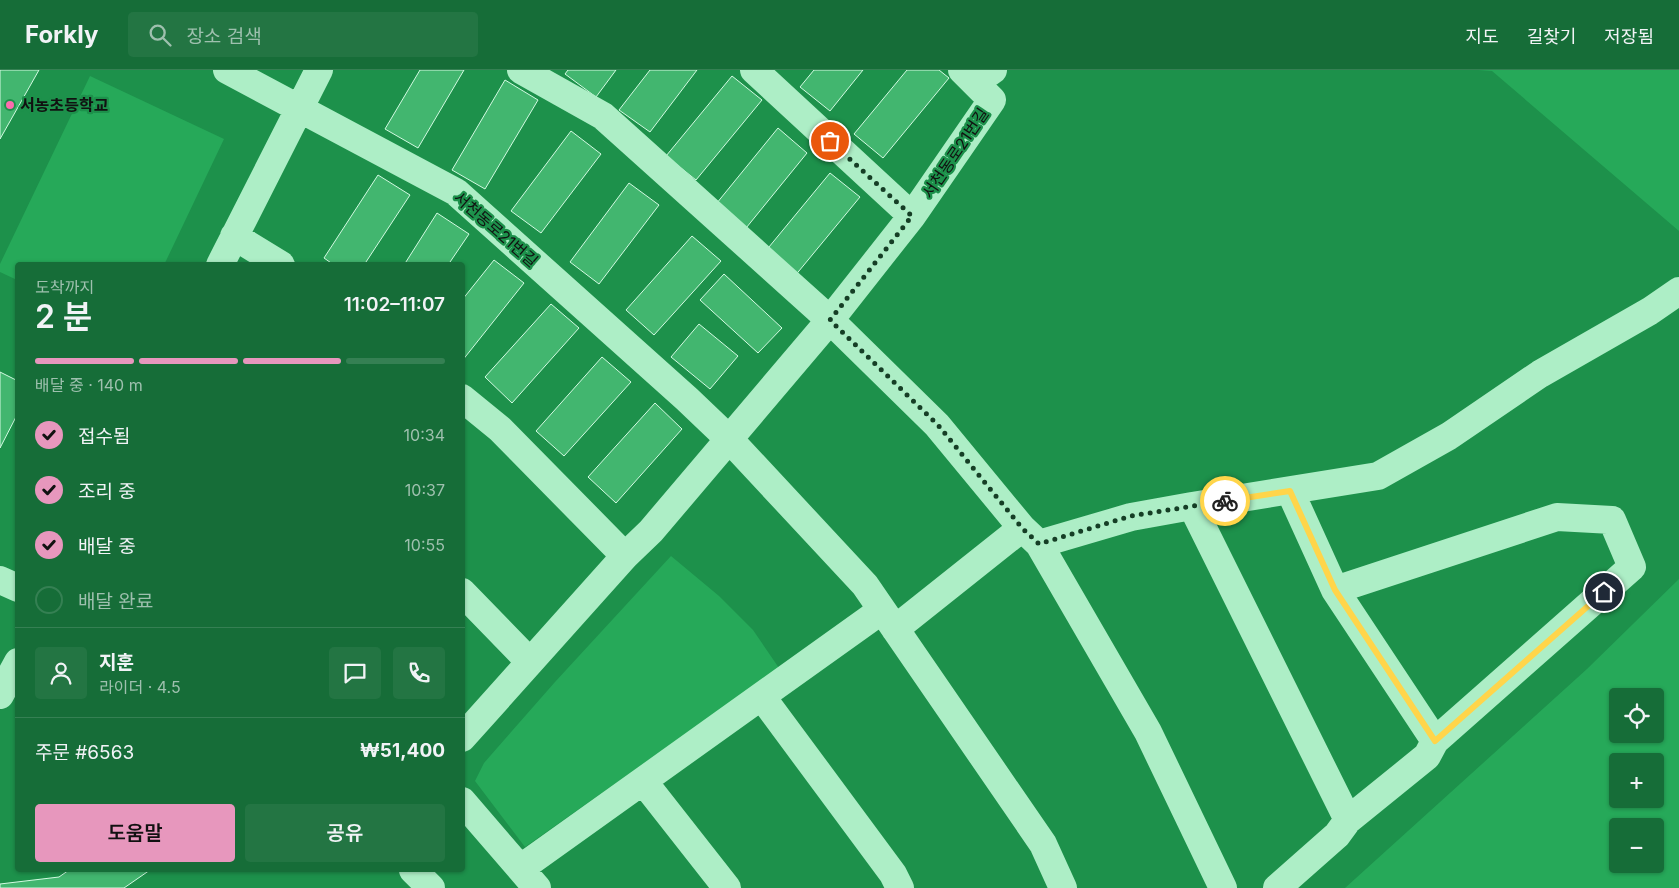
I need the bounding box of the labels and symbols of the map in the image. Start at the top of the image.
place label: 서농초등학교 [20,95,109,115]
marker: 서농초등학교 [4,99,16,111]
street label: 서천동로21번길 [917,104,993,202]
pin [809,120,851,162]
street label: 서천동로21번길 [450,187,542,271]
courier [1200,476,1250,526]
pin [1583,571,1625,613]

